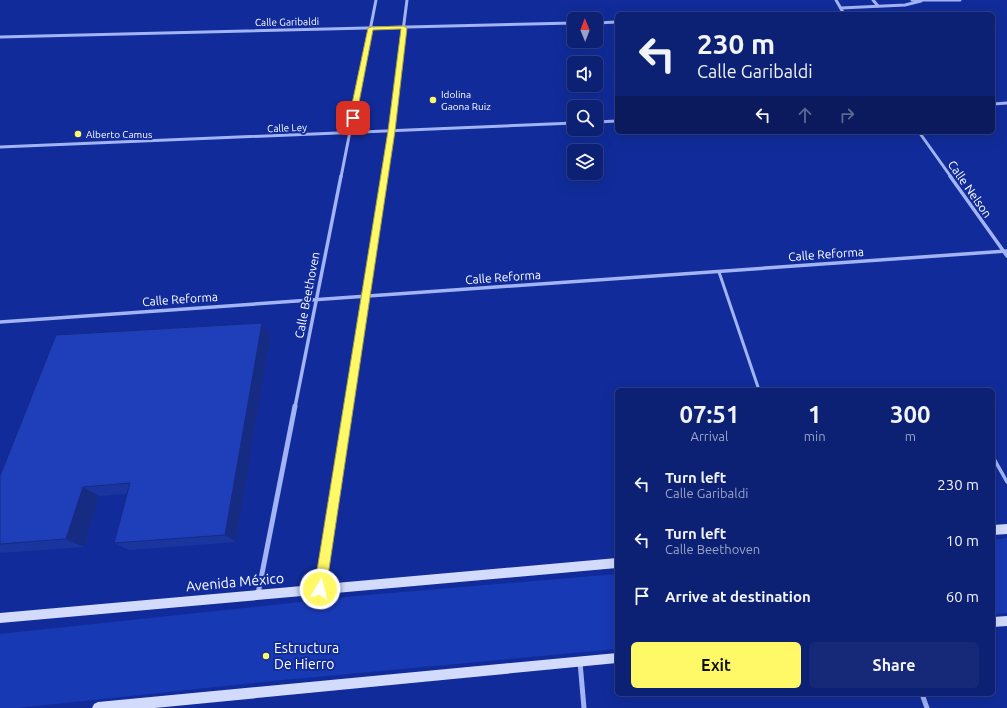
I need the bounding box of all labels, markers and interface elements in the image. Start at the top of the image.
north arrow [567,12,603,48]
map controls [567,12,603,180]
street label: Calle Garibaldi [255,16,319,28]
icon: left [631,28,683,80]
text: 230 m [697,28,775,59]
button: sound [567,56,603,92]
text: Calle Garibaldi [697,61,813,81]
place label: Idolina Gaona Ruiz [441,89,491,112]
marker: Idolina Gaona Ruiz [428,95,438,105]
button: search [567,100,603,136]
pin [336,101,370,135]
icon: left [752,104,774,126]
icon: ahead [794,104,816,126]
icon: right [836,104,858,126]
icon: arrive [342,107,364,129]
street label: Calle Ley [267,122,307,134]
marker: Alberto Camus [73,129,83,139]
place label: Alberto Camus [86,129,152,140]
button: layers [567,144,603,180]
street label: Calle Nelson [946,158,994,220]
street label: Calle Reforma [788,245,864,263]
street label: Calle Beethoven [292,251,322,339]
street label: Calle Reforma [465,268,541,286]
street label: Calle Reforma [142,290,218,308]
text: 07:51 [679,401,739,428]
text: 1 [808,401,821,428]
text: 300 [890,401,931,428]
text: Arrival [690,429,728,443]
text: min [804,429,826,443]
text: m [905,429,916,443]
text: Turn left [665,469,726,486]
icon: left [631,473,653,495]
text: 230 m [937,476,979,493]
text: Calle Garibaldi [665,486,748,500]
text: Turn left [665,525,726,542]
icon: left [631,529,653,551]
text: 10 m [946,532,979,549]
text: Calle Beethoven [665,542,760,556]
position arrow [299,568,341,610]
street label: Avenida México [185,570,285,594]
icon: arrive [631,585,653,607]
text: Arrive at destination [665,588,811,605]
text: 60 m [946,588,979,605]
place label: Estructura De Hierro [274,640,339,672]
button: Exit [631,642,801,688]
button: Share [809,642,979,688]
marker: Estructura De Hierro [261,651,271,661]

